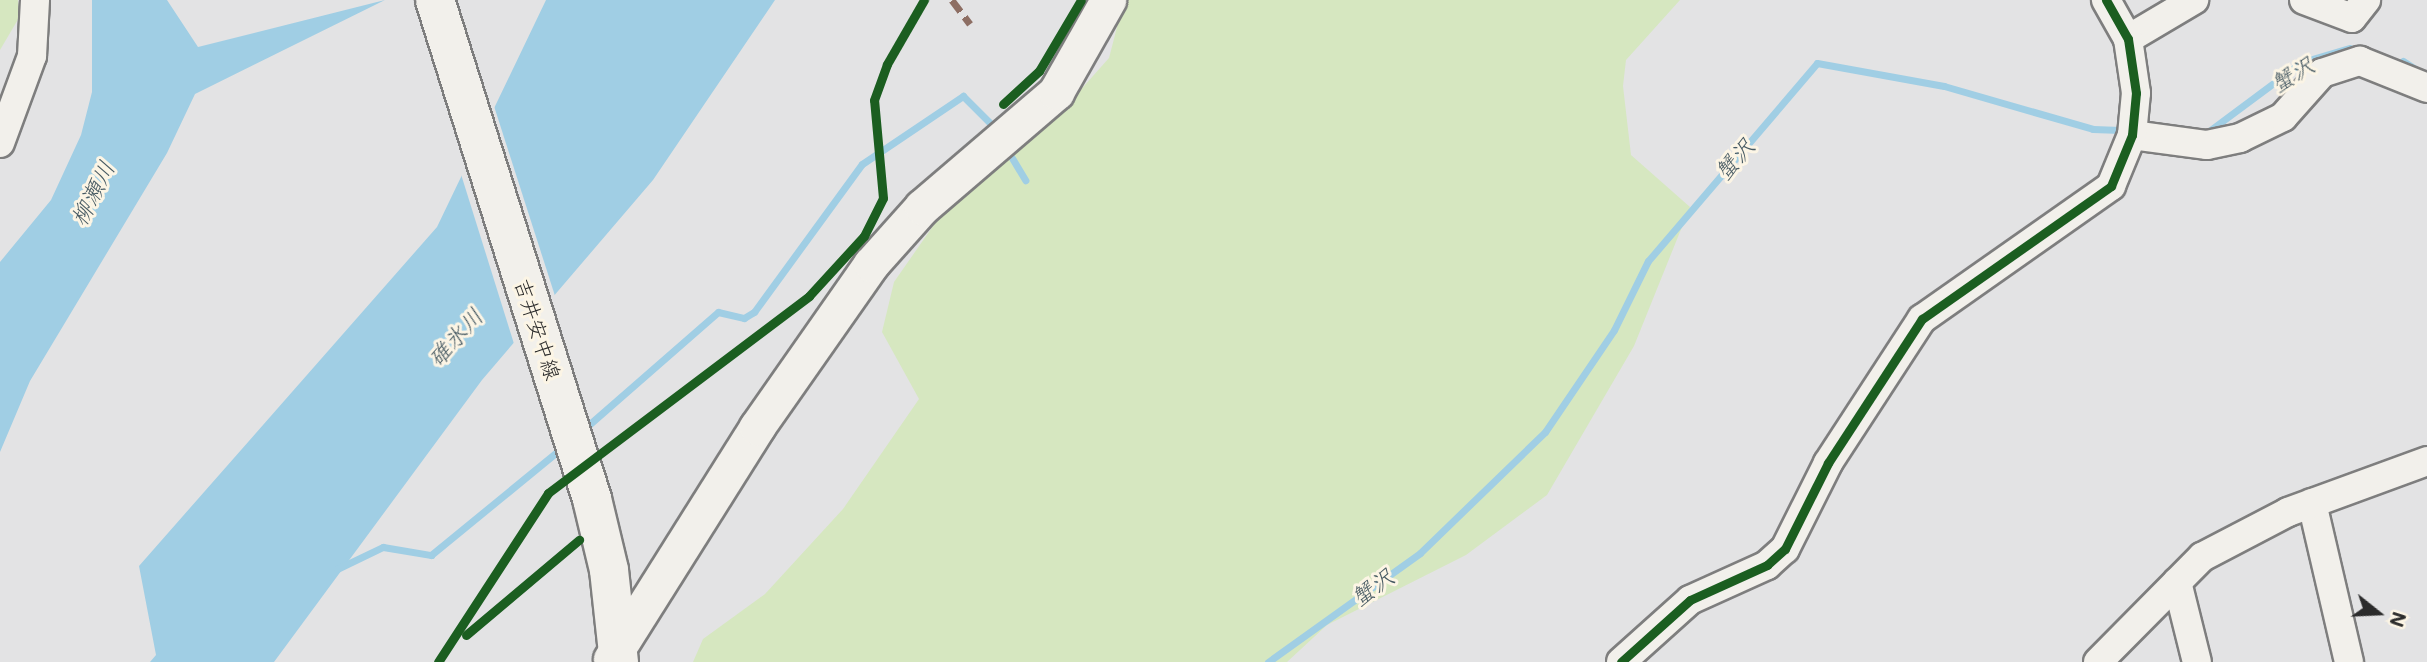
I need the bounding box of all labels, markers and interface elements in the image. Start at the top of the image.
water label: 蟹沢 [2265,50,2319,98]
water label: 蟹沢 [1708,133,1760,185]
water label: 柳瀬川 [64,156,120,230]
street label: 吉井安中線 [510,275,566,383]
water label: 碓氷川 [422,302,488,372]
water label: 蟹沢 [1345,562,1399,612]
north arrow [2343,578,2413,648]
text: N [2384,609,2413,630]

